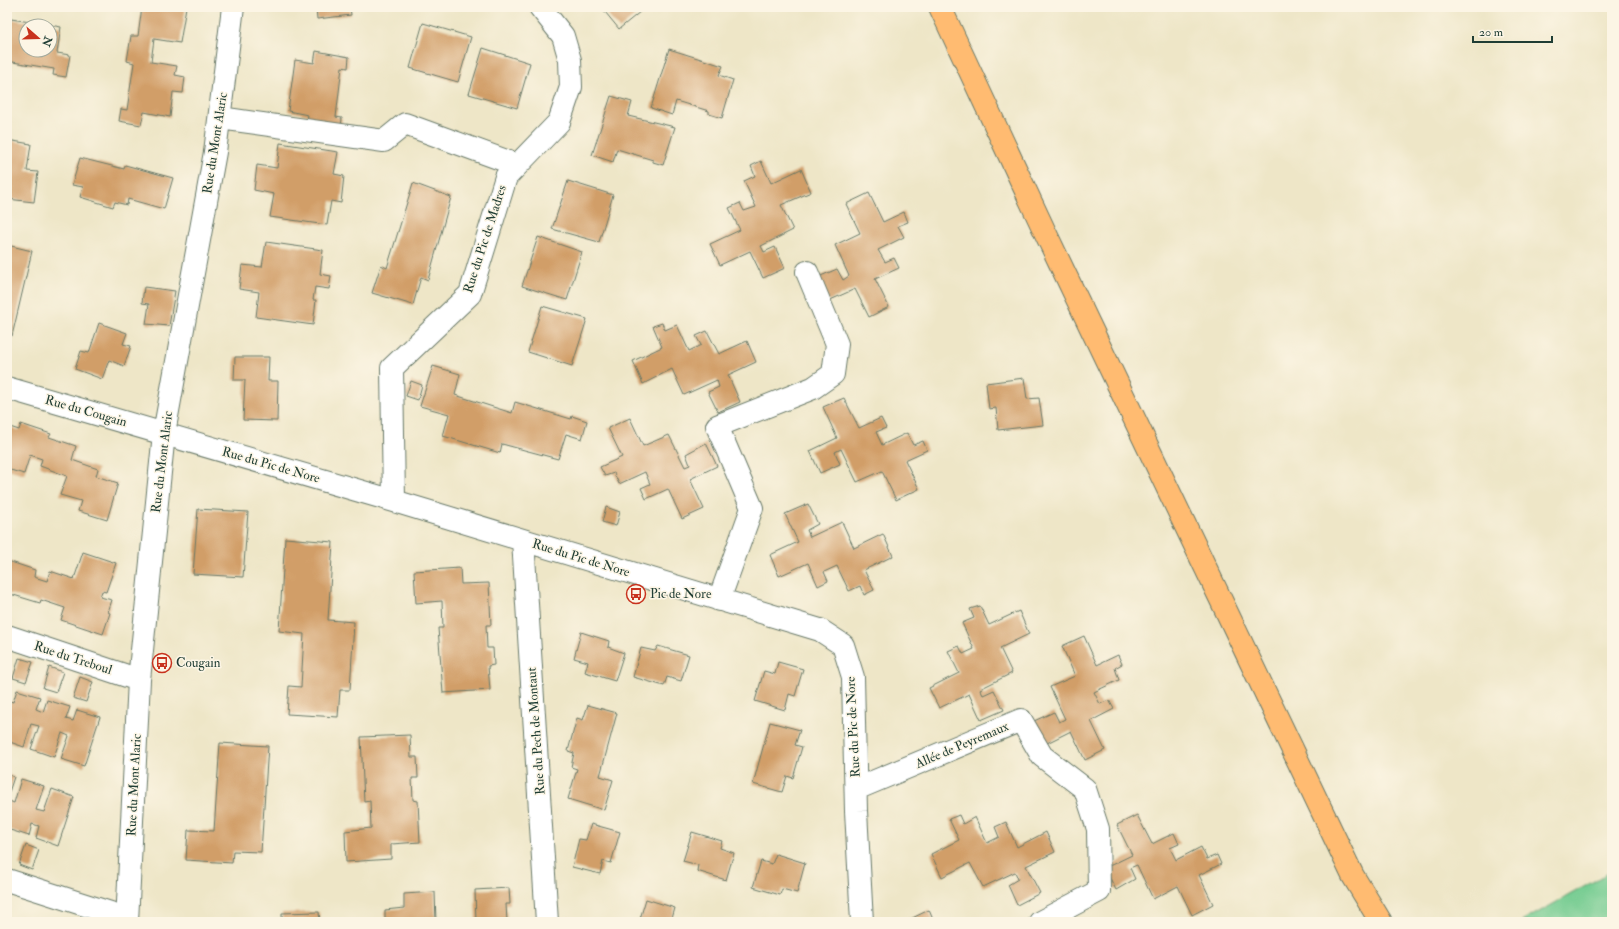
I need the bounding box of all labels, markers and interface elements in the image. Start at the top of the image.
north arrow [18,18,58,58]
scale bar [1473,18,1552,44]
text: 20 m [1479,25,1504,40]
text: N [39,33,55,49]
street label: Rue du Mont Alaric [199,91,231,195]
street label: Rue du Pic de Madres [460,183,510,295]
street label: Rue du Cougain [43,392,129,430]
street label: Rue du Mont Alaric [148,410,176,514]
street label: Rue du Pic de Nore [220,443,322,487]
street label: Rue du Pic de Nore [530,536,632,581]
bus stop icon: Pic de Nore [625,583,647,605]
place label: Pic de Nore [650,586,712,602]
street label: Rue du Treboul [32,638,115,678]
bus stop icon: Cougain [151,652,173,674]
place label: Cougain [176,655,221,671]
street label: Rue du Pech de Montaut [524,667,548,795]
street label: Rue du Pic de Nore [842,675,864,778]
street label: Allée de Peyremaux [912,718,1012,773]
street label: Rue du Mont Alaric [123,733,145,837]

